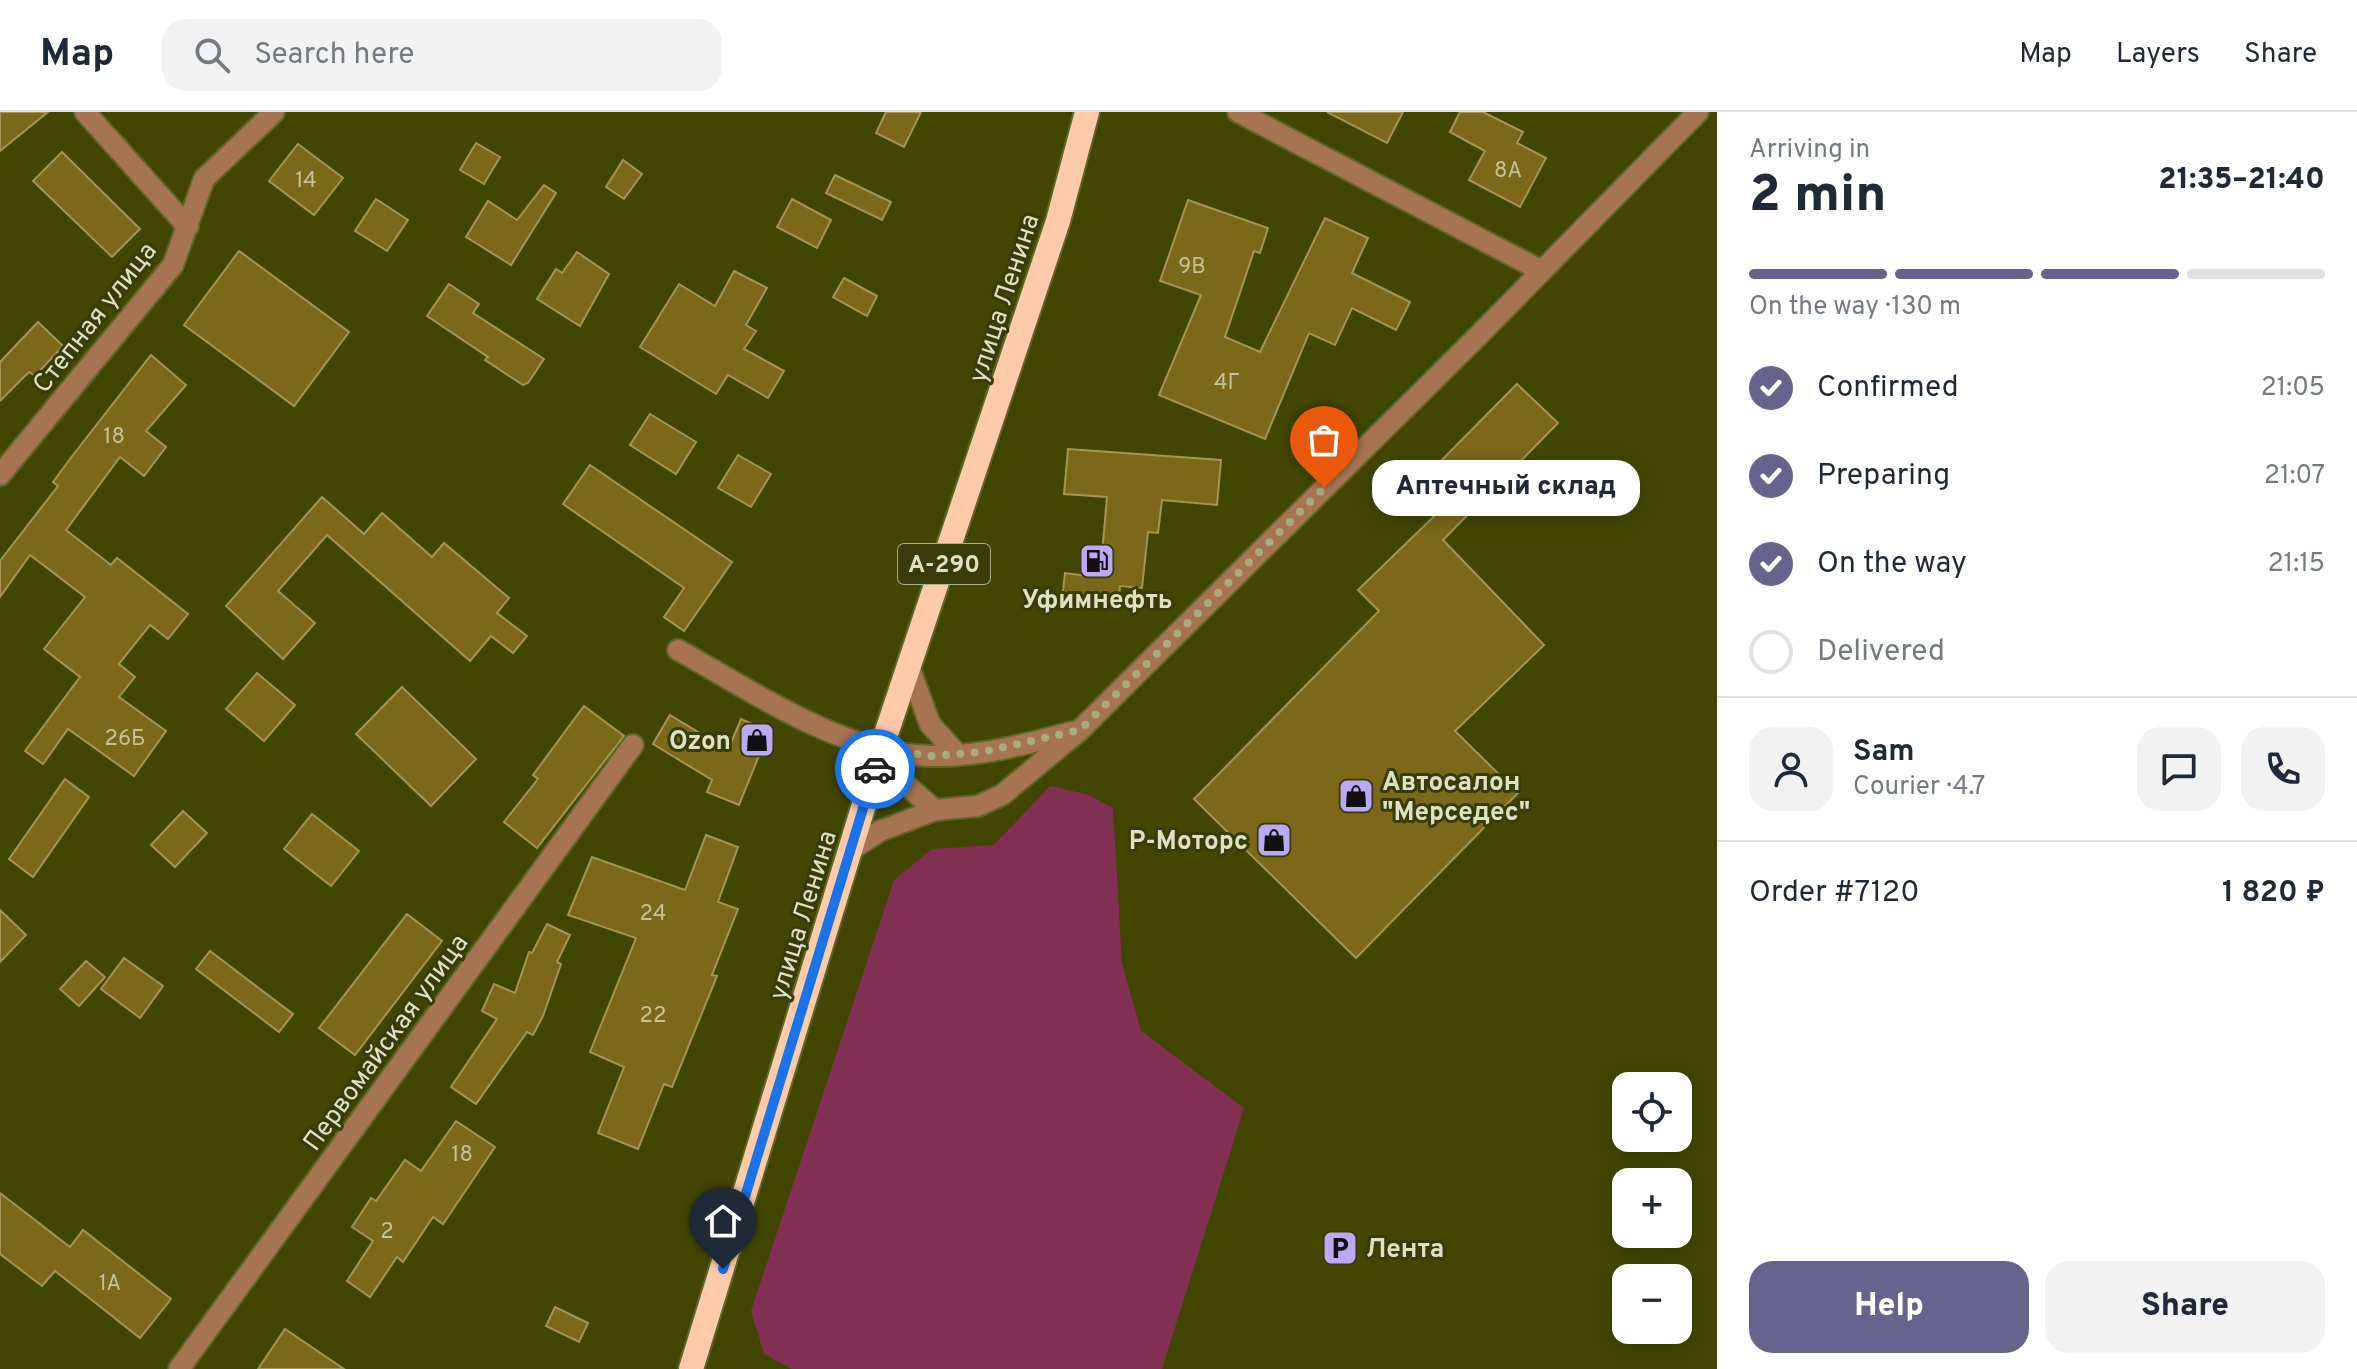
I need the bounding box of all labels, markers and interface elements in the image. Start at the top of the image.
search box [162,19,722,91]
text: Map [40,31,114,80]
icon: search [190,33,234,77]
text: Search here [254,37,414,74]
text: Map [2019,37,2072,73]
text: Layers [2116,37,2200,73]
text: Share [2244,37,2317,73]
text: Arriving in [1749,134,1870,167]
house number: 8А [1494,158,1522,185]
text: 21:35–21:40 [2158,162,2325,199]
text: 2 min [1749,164,1887,230]
house number: 14 [295,168,317,195]
street label: улица Ленина [963,210,1048,387]
street label: Степная улица [27,236,165,401]
house number: 9В [1178,254,1206,281]
text: On the way · 130 m [1749,291,1961,324]
icon: check [1749,366,1793,410]
house number: 4Г [1214,370,1240,397]
text: Confirmed [1817,370,1959,407]
text: 21:05 [2261,372,2325,405]
pin [1290,406,1358,488]
icon: bag [1302,418,1346,462]
house number: 18 [103,424,125,451]
icon: check [1749,454,1793,498]
text: Preparing [1817,458,1950,495]
callout: Аптечный склад [1372,460,1640,516]
text: 21:07 [2264,460,2325,493]
text: Аптечный склад [1396,471,1616,504]
fuel station icon: Уфимнефть [1078,542,1116,580]
icon: check [1749,542,1793,586]
road number: А-290 [898,544,990,584]
text: On the way [1817,546,1967,583]
text: 21:15 [2268,548,2325,581]
place label: Уфимнефть [1021,585,1173,618]
text: Delivered [1817,634,1945,671]
shop icon: Ozon [738,721,776,759]
house number: 26Б [104,726,146,753]
place label: Ozon [669,726,731,759]
button: person [1749,727,1833,811]
button: chat [2137,727,2221,811]
button: phone [2241,727,2325,811]
courier [835,729,915,809]
text: Sam [1853,734,1915,771]
icon: car [853,747,897,791]
place label: Автосалон "Мерседес" [1382,767,1530,830]
text: Courier · 4.7 [1853,771,1985,804]
shop icon: Автосалон "Мерседес" [1337,777,1375,815]
shop icon: Р-Моторс [1255,821,1293,859]
place label: Р-Моторс [1129,826,1248,859]
street label: улица Ленина [763,827,846,1004]
text: Order #7120 [1749,875,1919,912]
text: 1 820 ₽ [2222,875,2325,912]
house number: 24 [640,901,666,928]
street label: Первомайская улица [297,928,477,1158]
house number: 22 [640,1003,666,1030]
map controls [1612,1072,1692,1344]
button: locate [1612,1072,1692,1152]
house number: 18 [451,1142,473,1169]
button: + [1612,1168,1692,1248]
pin [689,1187,757,1269]
icon: home [701,1199,745,1243]
house number: 2 [380,1219,394,1246]
parking icon: Лента [1321,1229,1359,1267]
place label: Лента [1366,1234,1444,1267]
button: Help [1749,1261,2029,1353]
button: Share [2045,1261,2325,1353]
button: − [1612,1264,1692,1344]
house number: 1А [99,1271,121,1298]

